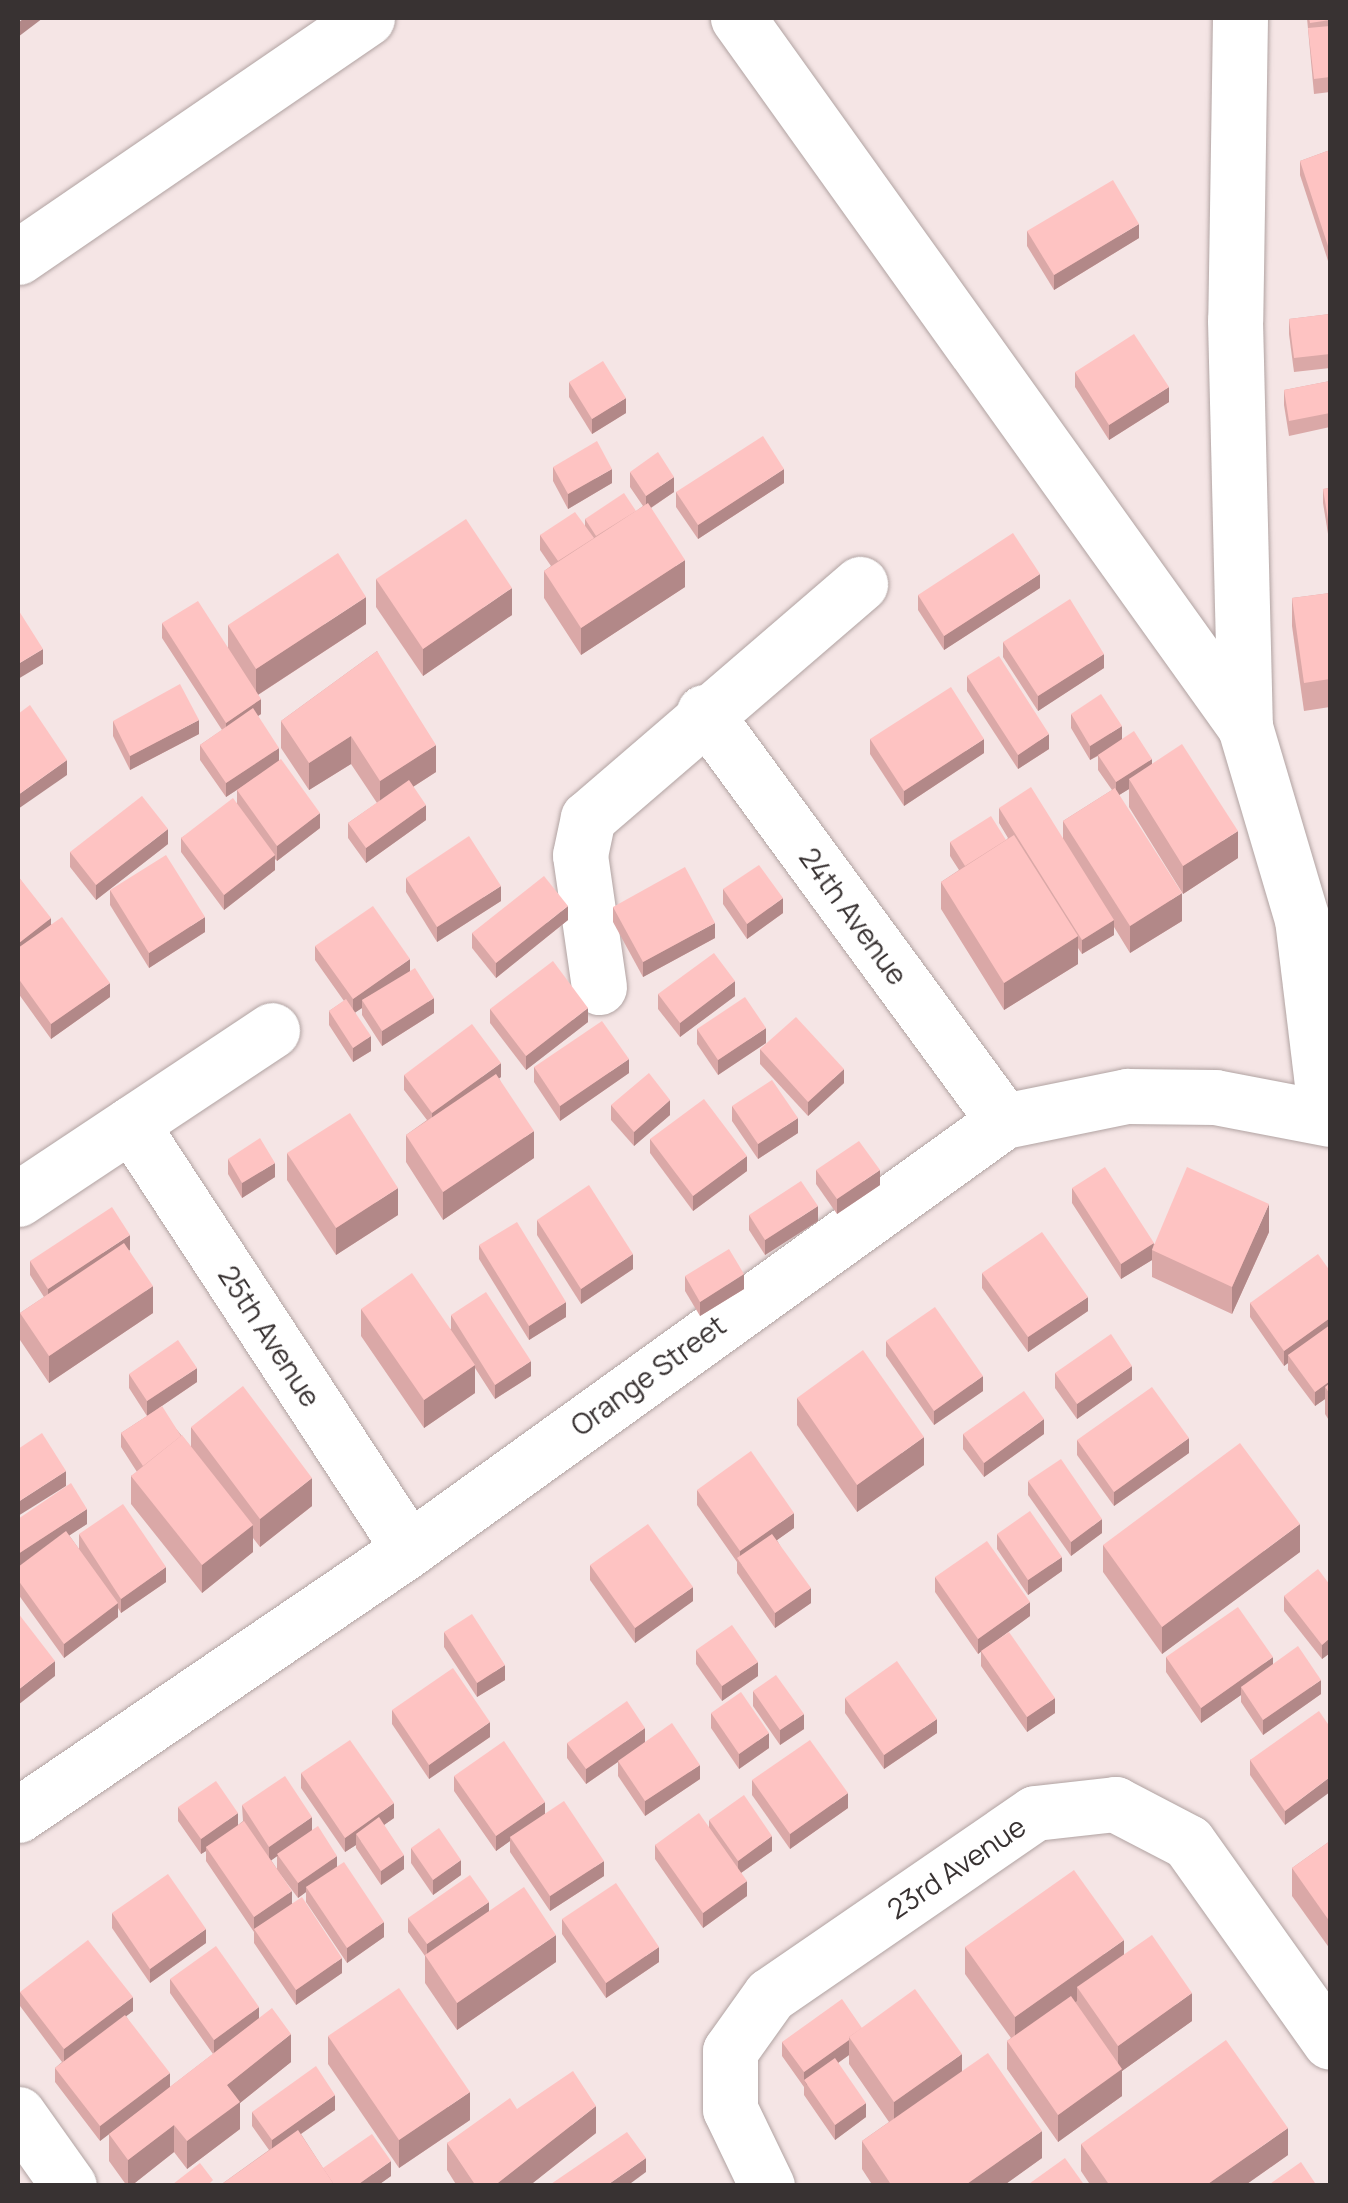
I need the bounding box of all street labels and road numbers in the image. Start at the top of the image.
street label: 24th Avenue [793,841,915,991]
street label: 25th Avenue [212,1259,328,1413]
street label: Orange Street [564,1308,732,1442]
street label: 23rd Avenue [881,1809,1031,1925]

